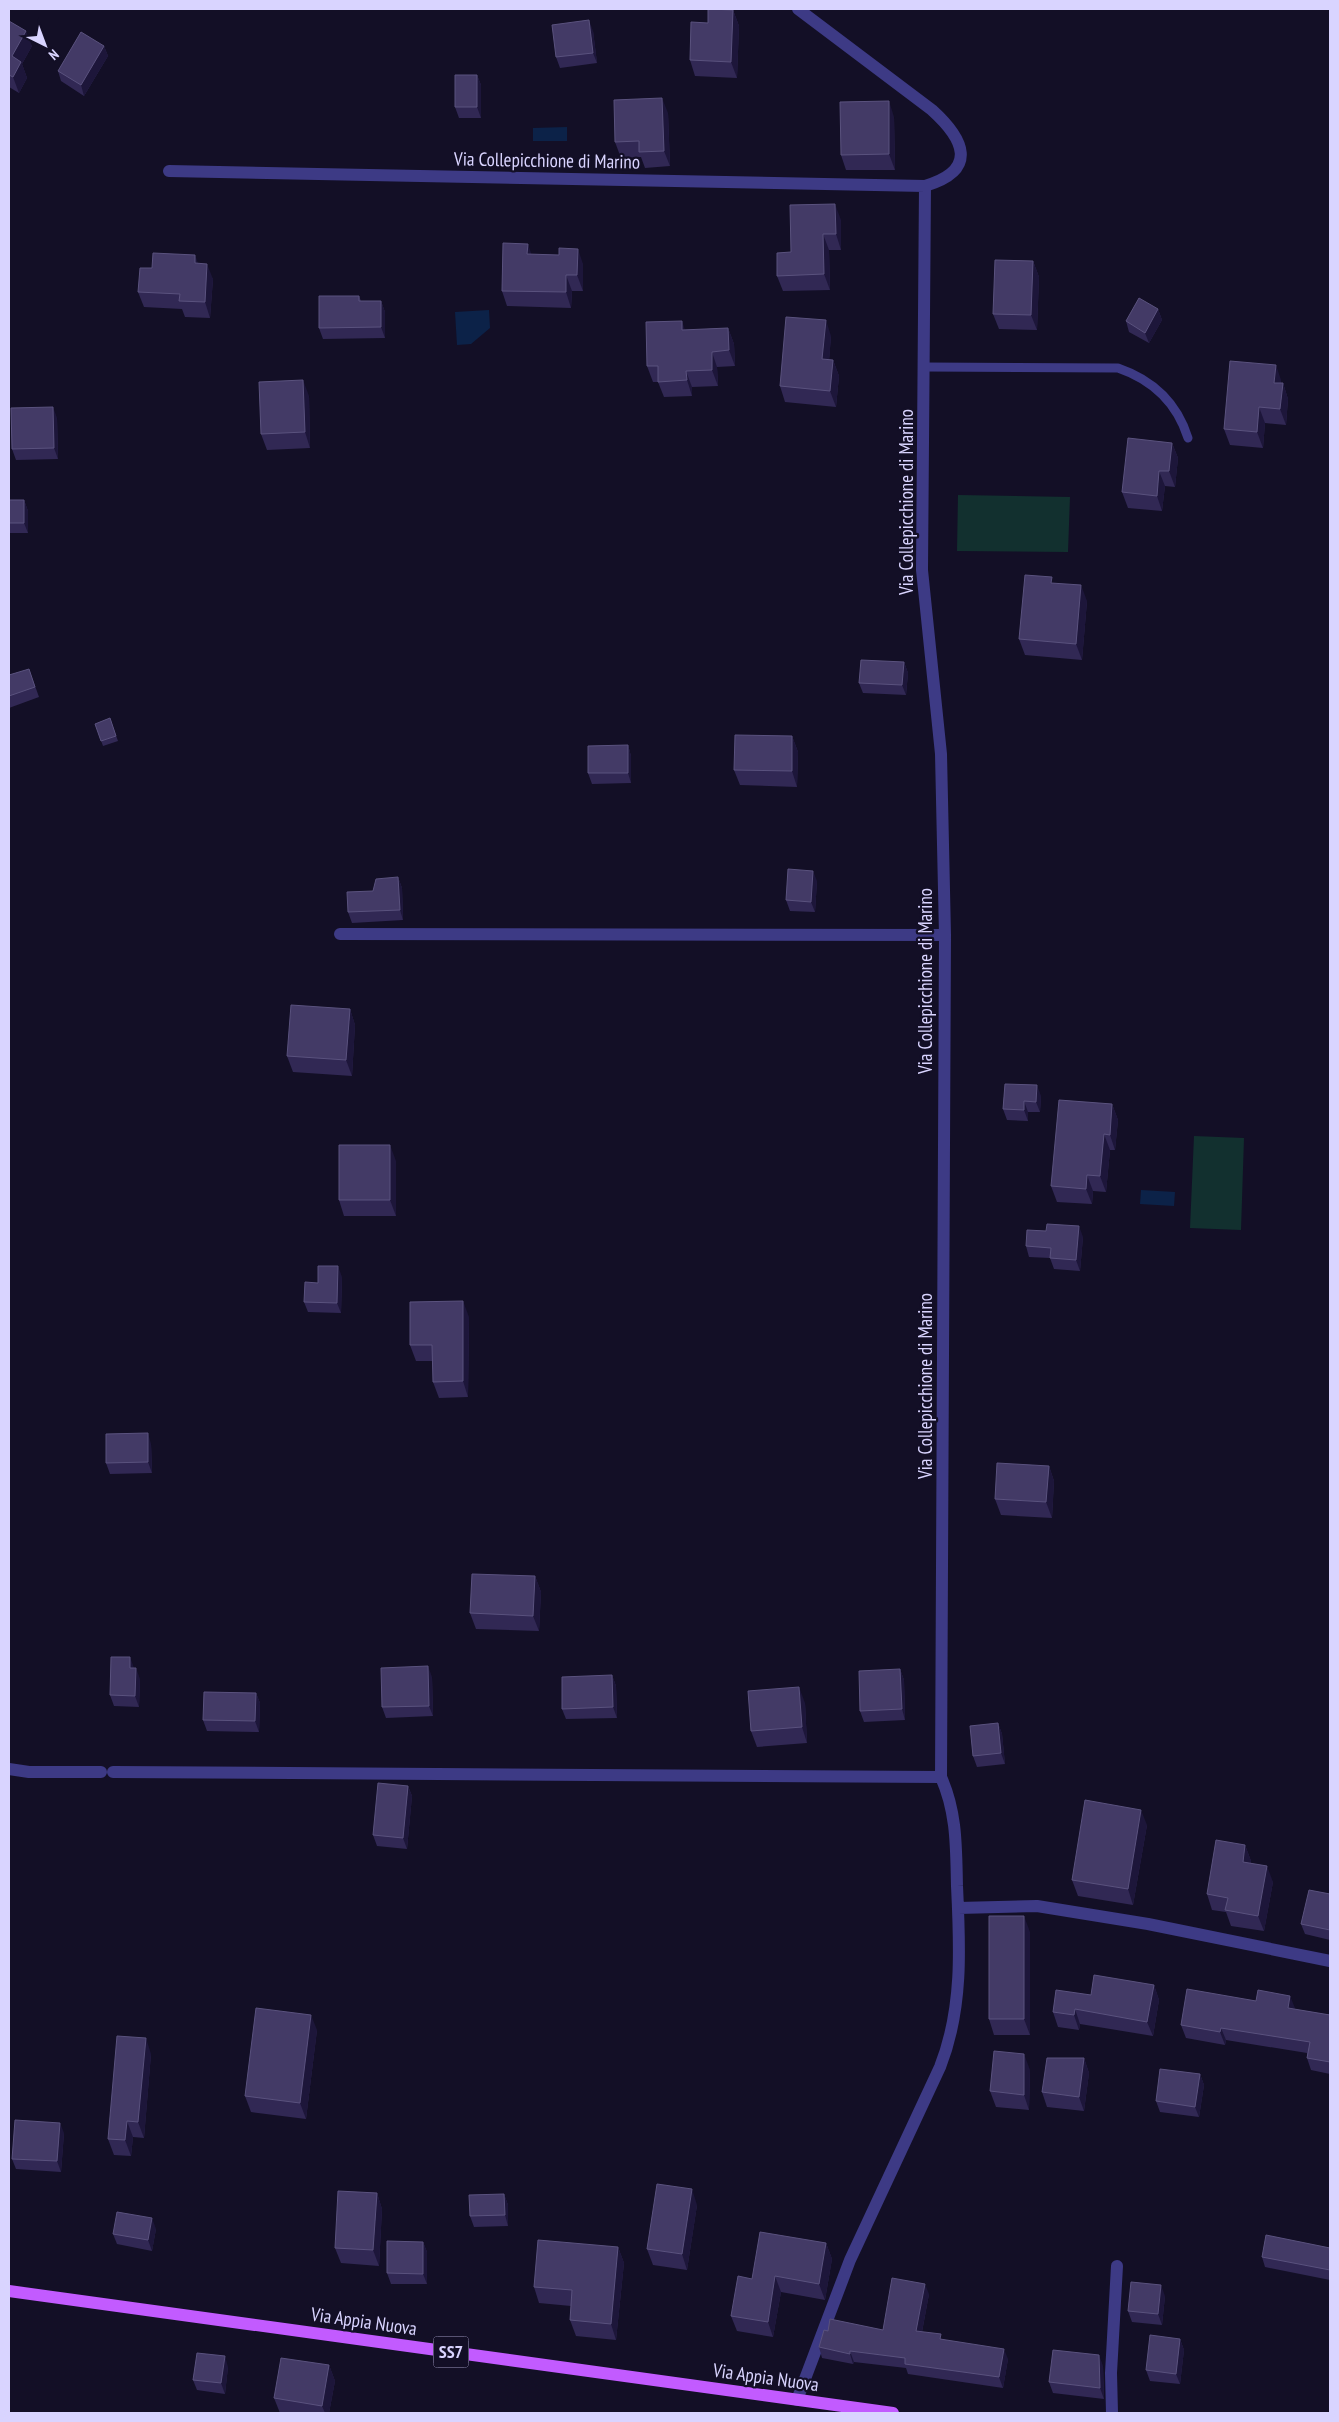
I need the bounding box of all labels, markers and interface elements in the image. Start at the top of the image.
north arrow [20,20,70,70]
text: N [45,45,63,64]
street label: Via Collepicchione di Marino [453,146,640,174]
street label: Via Collepicchione di Marino [894,409,918,596]
street label: Via Collepicchione di Marino [913,888,937,1075]
street label: Via Collepicchione di Marino [913,1293,937,1480]
street label: Via Appia Nuova [308,2302,419,2340]
road number: SS7 [434,2336,468,2368]
street label: Via Appia Nuova [710,2358,821,2396]

